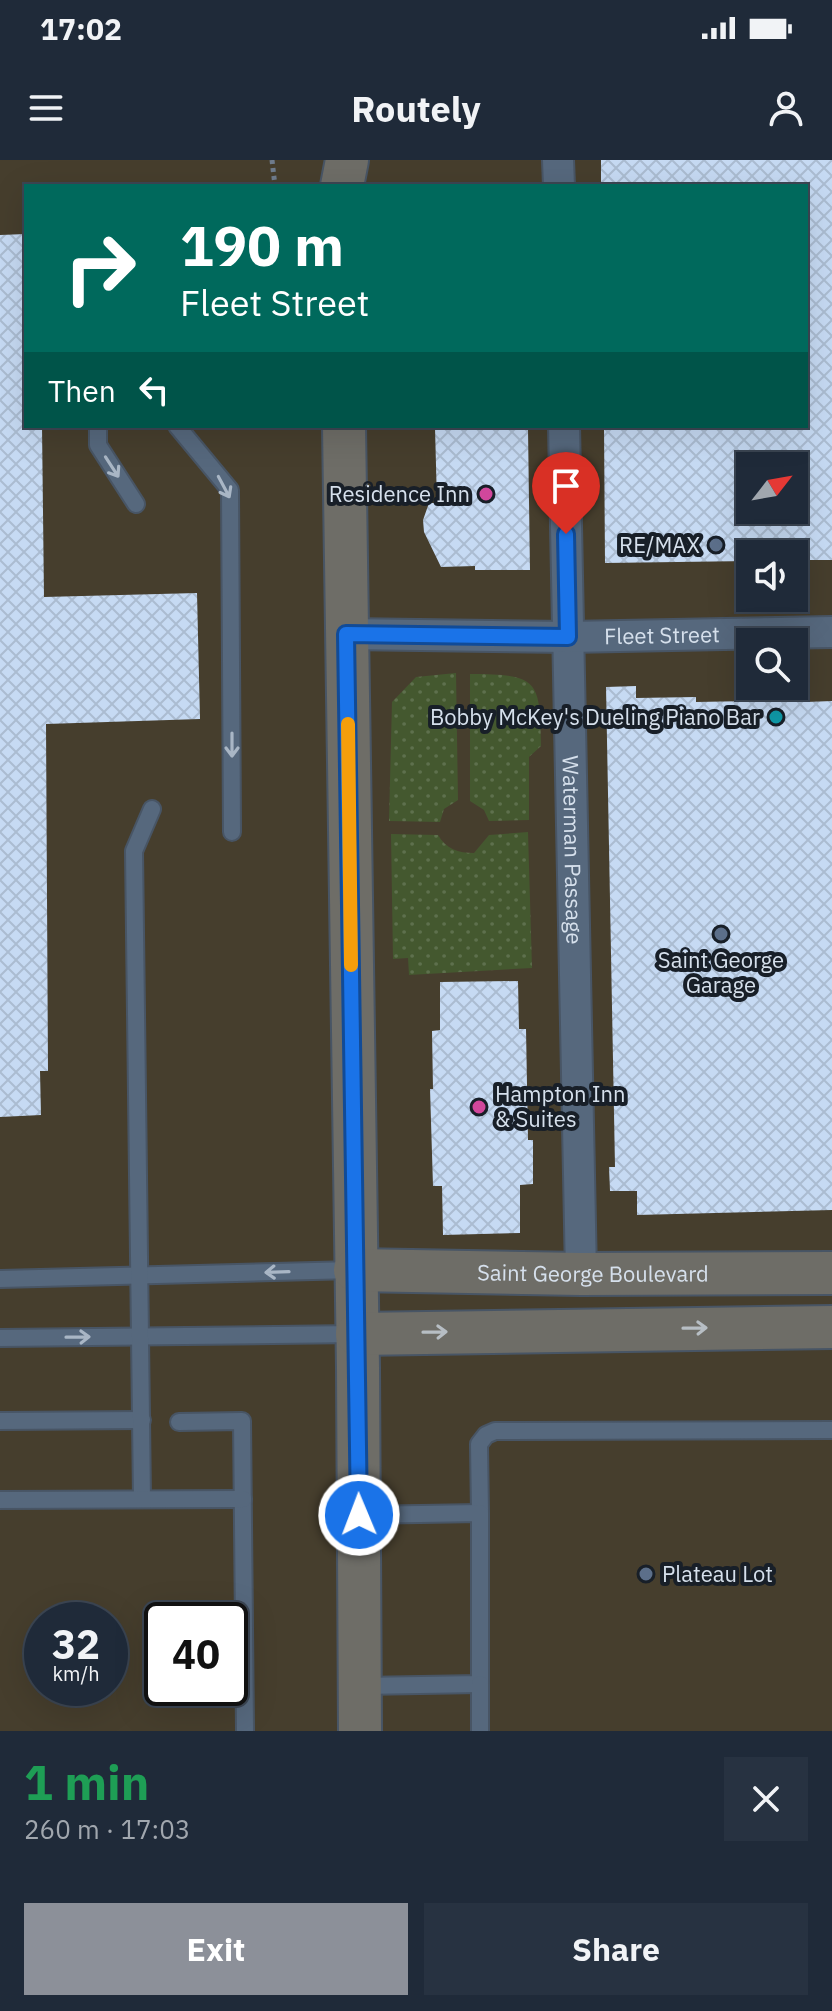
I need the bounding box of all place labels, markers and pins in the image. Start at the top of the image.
pin [532,452,600,534]
place label: Residence Inn [329,479,470,508]
marker: Residence Inn [477,485,495,503]
place label: RE/MAX [619,530,700,559]
marker: RE/MAX [707,536,725,554]
place label: Bobby McKey's Dueling Piano Bar [430,702,760,731]
marker: Bobby McKey's Dueling Piano Bar [767,708,785,726]
marker: Saint George Garage [712,925,730,943]
place label: Saint George Garage [658,945,784,999]
place label: Hampton Inn & Suites [495,1079,626,1133]
marker: Hampton Inn & Suites [470,1098,488,1116]
place label: Plateau Lot [662,1559,773,1588]
marker: Plateau Lot [637,1565,655,1583]

